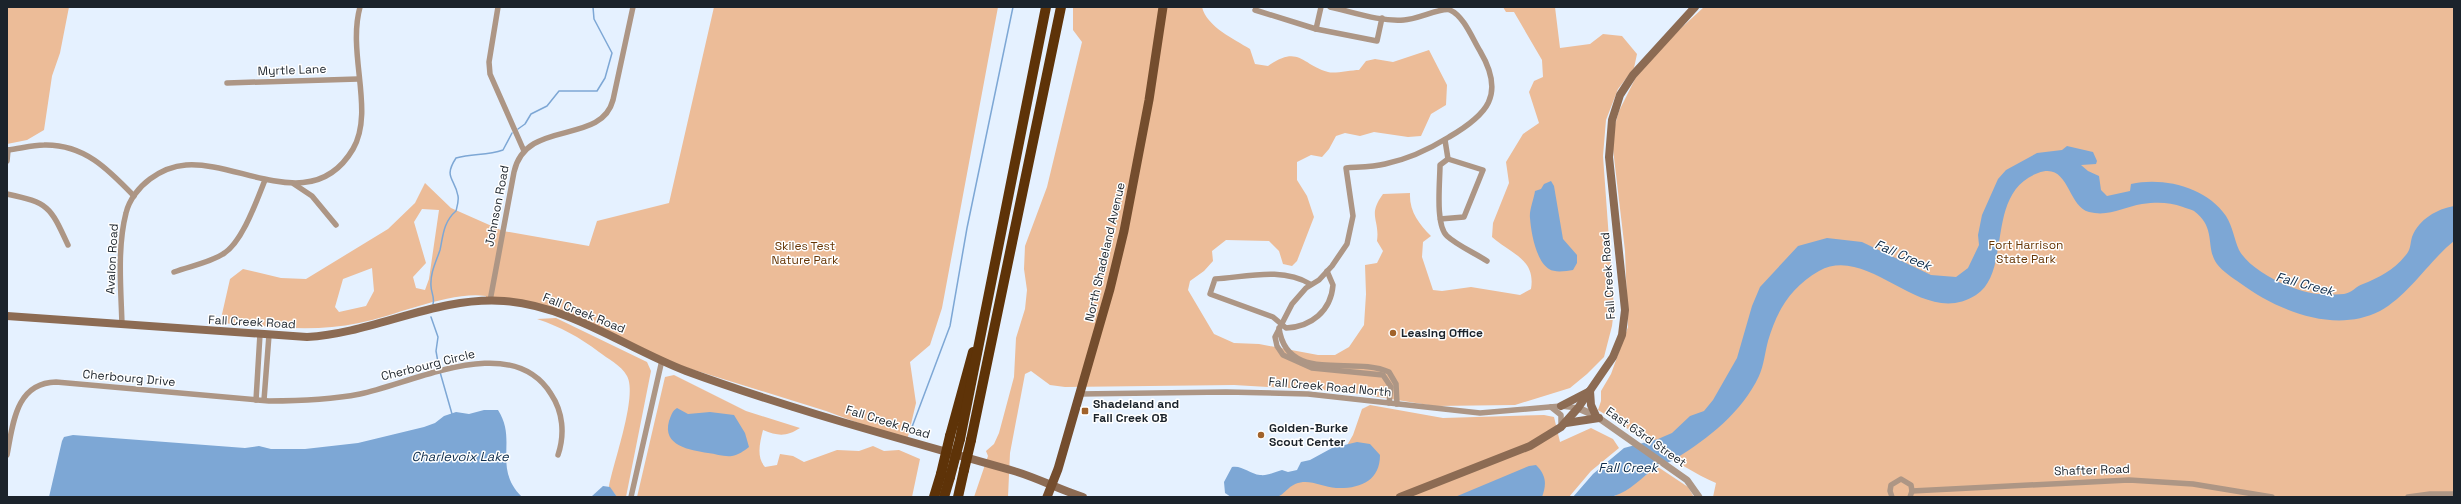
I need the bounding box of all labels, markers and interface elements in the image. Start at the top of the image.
street label: Myrtle Lane [257,61,327,79]
street label: Johnson Road [481,164,513,248]
street label: North Shadeland Avenue [1081,181,1129,323]
street label: Avalon Road [102,223,122,295]
street label: Fall Creek Road [1597,232,1619,320]
water label: Fall Creek [1872,236,1936,275]
park label: Fort Harrison State Park [1989,237,2063,267]
park label: Skiles Test Nature Park [772,238,839,268]
water label: Fall Creek [2274,268,2338,300]
street label: Fall Creek Road [540,289,628,337]
street label: Fall Creek Road [208,312,296,332]
place label: Leasing Office [1401,325,1483,341]
marker: Leasing Office [1388,328,1398,338]
street label: Cherbourg Circle [379,346,477,384]
street label: Cherbourg Drive [82,366,176,390]
street label: Fall Creek Road North [1268,374,1392,400]
place label: Shadeland and Fall Creek OB [1093,396,1179,426]
street label: Fall Creek Road [844,402,932,442]
street label: East 63rd Street [1603,403,1689,471]
marker: Shadeland and Fall Creek OB [1080,406,1090,416]
place label: Golden-Burke Scout Center [1269,420,1348,450]
marker: Golden-Burke Scout Center [1256,430,1266,440]
water label: Charlevoix Lake [411,448,510,465]
water label: Fall Creek [1598,459,1660,476]
street label: Shafter Road [2054,461,2130,479]

